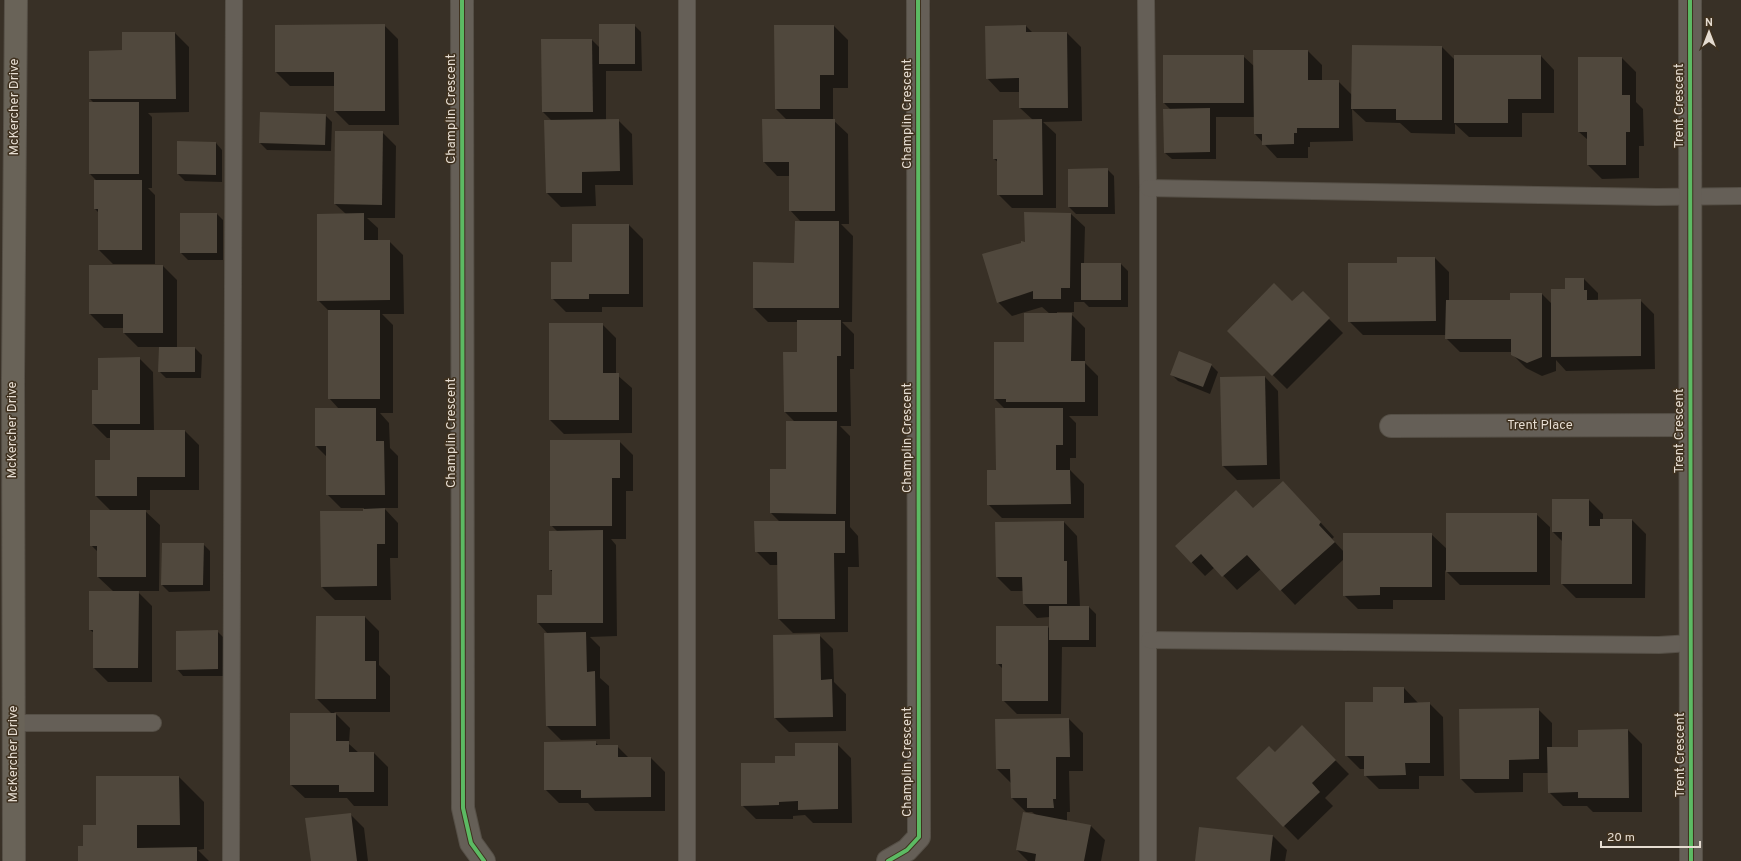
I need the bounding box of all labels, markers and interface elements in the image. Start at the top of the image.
north arrow [1689,12,1729,52]
text: N [1705,16,1713,30]
street label: Champlin Crescent [444,54,460,164]
street label: McKercher Drive [7,58,23,156]
street label: Champlin Crescent [900,59,916,169]
street label: Trent Crescent [1672,63,1688,149]
street label: Champlin Crescent [444,378,460,488]
street label: McKercher Drive [5,381,21,479]
street label: Champlin Crescent [900,383,916,493]
street label: Trent Crescent [1672,388,1688,474]
street label: Trent Place [1507,418,1573,434]
street label: McKercher Drive [6,705,22,803]
street label: Champlin Crescent [900,707,916,817]
street label: Trent Crescent [1673,712,1689,798]
scale bar [1601,823,1700,849]
text: 20 m [1607,830,1635,846]

